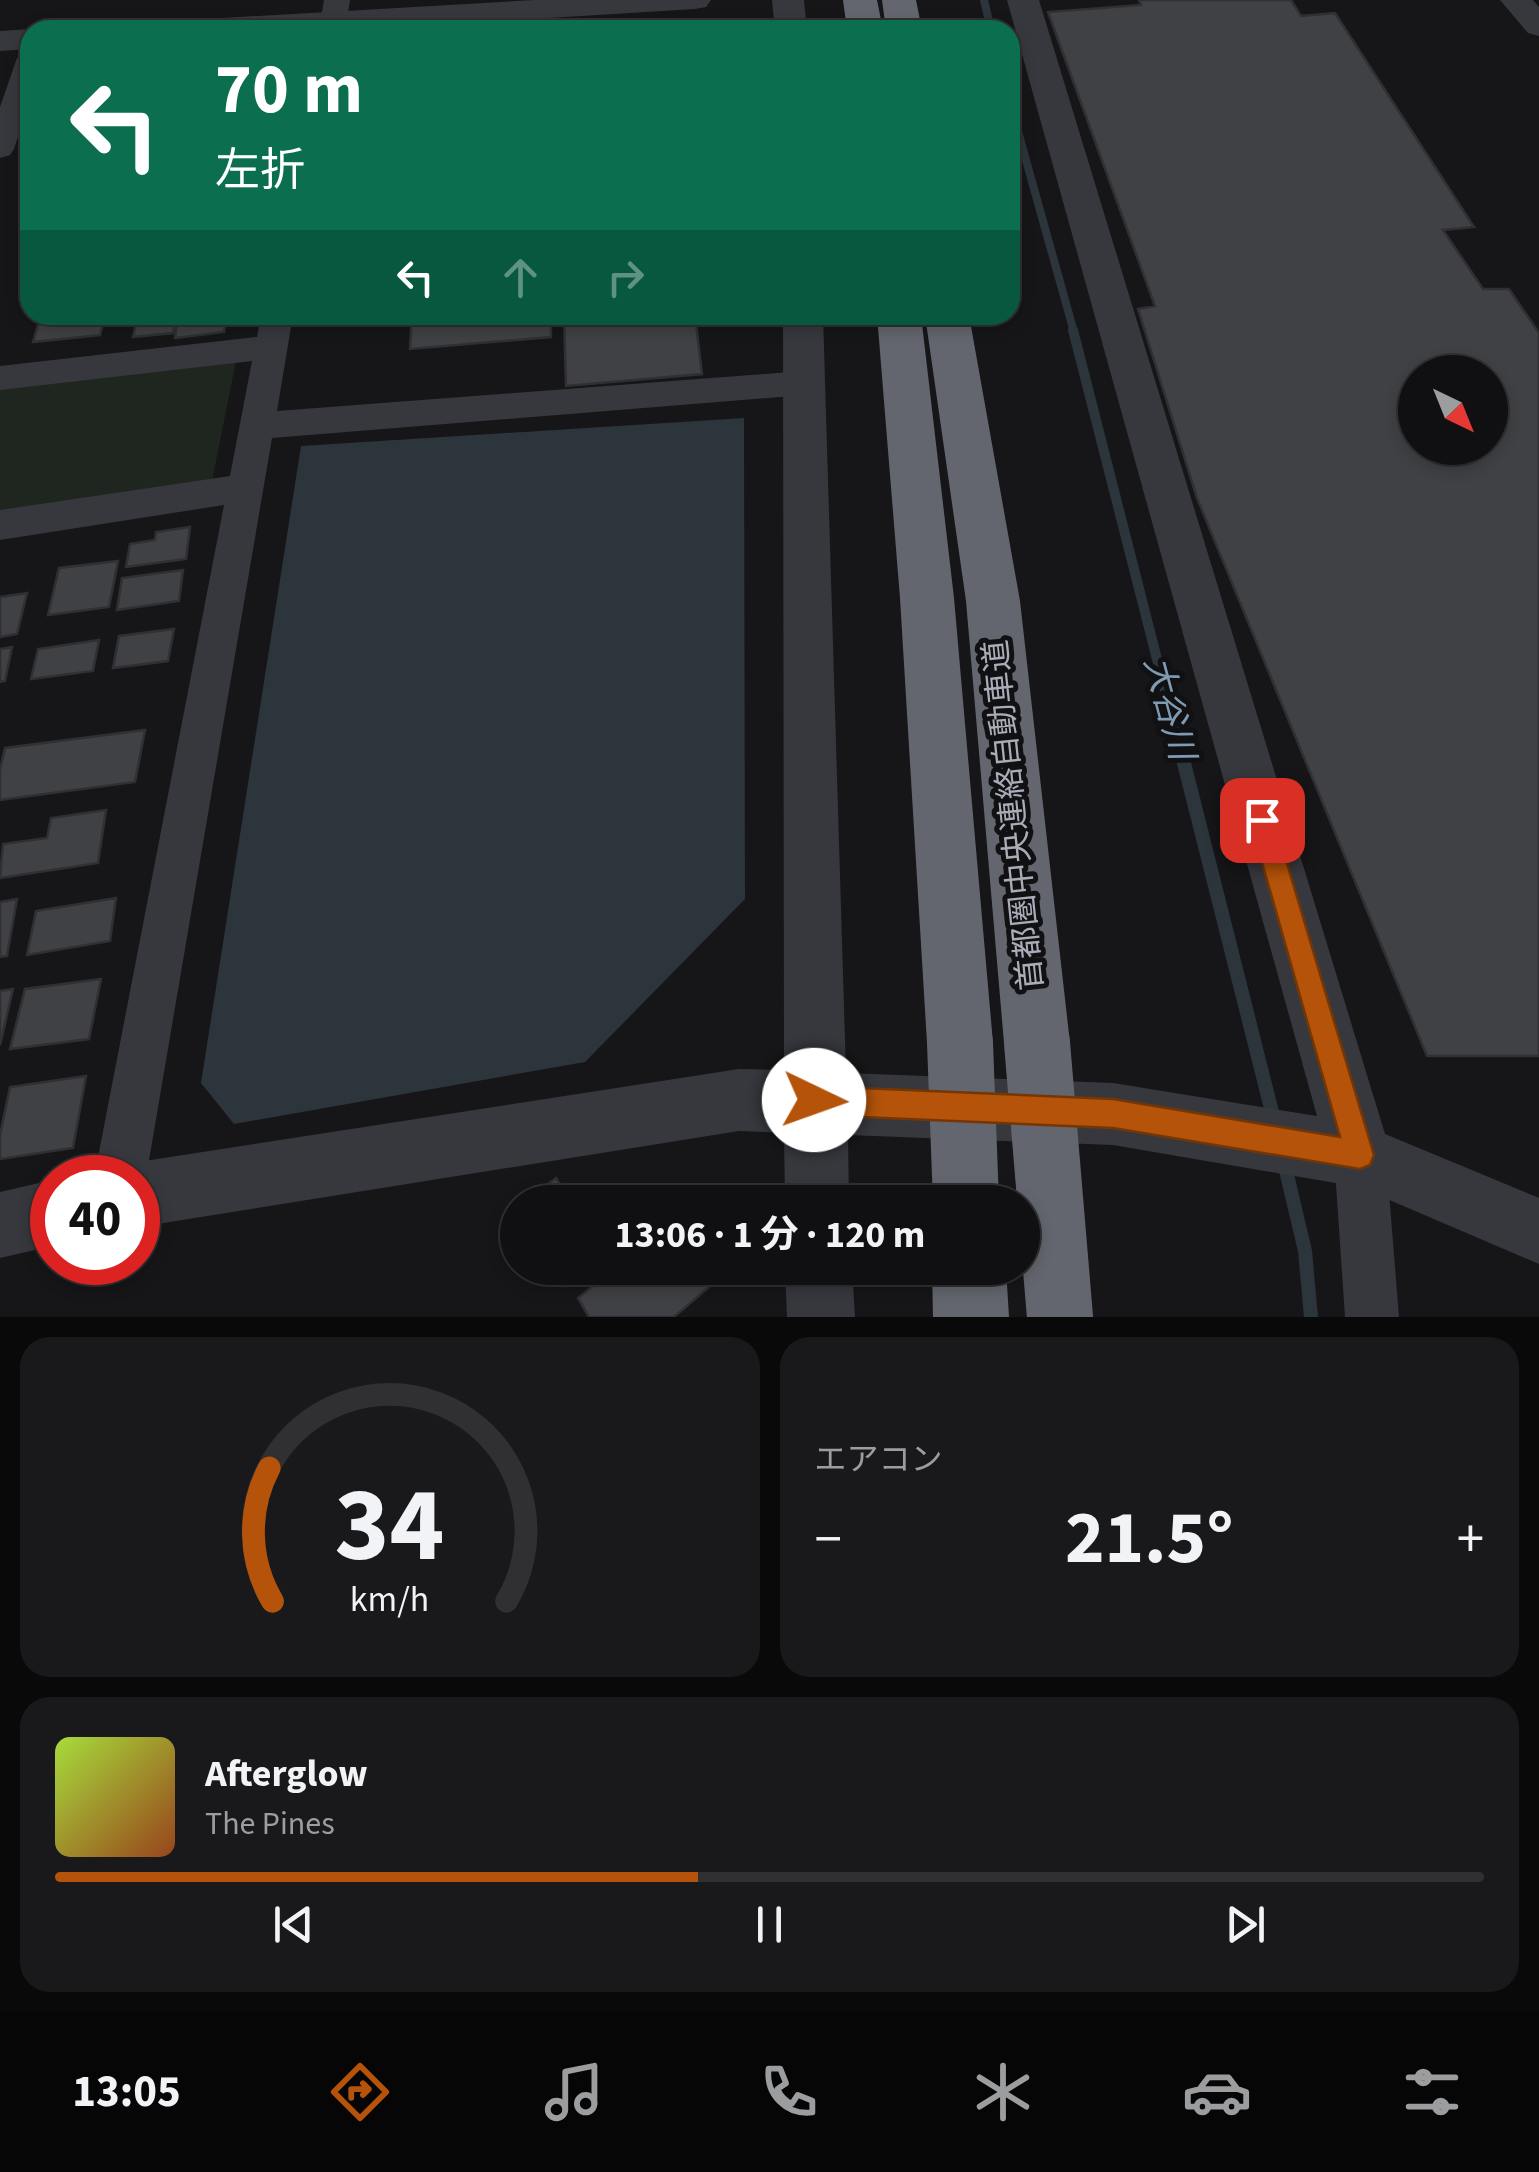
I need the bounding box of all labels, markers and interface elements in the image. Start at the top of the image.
text: 70 m [215,40,363,140]
icon: left [50,60,180,190]
text: 左折 [215,139,305,203]
icon: left [388,250,443,305]
icon: ahead [493,250,548,305]
icon: right [598,250,653,305]
north arrow [1398,355,1508,465]
map controls [1398,355,1508,465]
street label: 首都圏中央連絡自動車道 [973,638,1055,992]
water label: 大谷川 [1131,651,1208,769]
pin [1220,778,1305,863]
icon: arrive [1235,793,1290,848]
position arrow [762,1048,866,1152]
speed limit sign: 40 [30,1155,160,1285]
text: 13:06 · 1 分 · 120 m [615,1208,925,1262]
text: エアコン [815,1437,943,1483]
text: 34 [335,1453,445,1601]
text: 21.5° [1065,1485,1234,1592]
text: − [815,1501,842,1579]
text: + [1457,1501,1484,1579]
text: km/h [350,1574,429,1625]
text: Afterglow [205,1747,368,1801]
text: The Pines [205,1801,335,1847]
icon: previous [266,1897,321,1952]
icon: pause [742,1897,797,1952]
icon: next [1218,1897,1273,1952]
icon: directions [325,2057,395,2127]
icon: music [539,2057,609,2127]
icon: phone [754,2057,824,2127]
icon: climate [968,2057,1038,2127]
icon: car [1182,2057,1252,2127]
icon: filters [1397,2057,1467,2127]
text: 13:05 [72,2060,181,2124]

